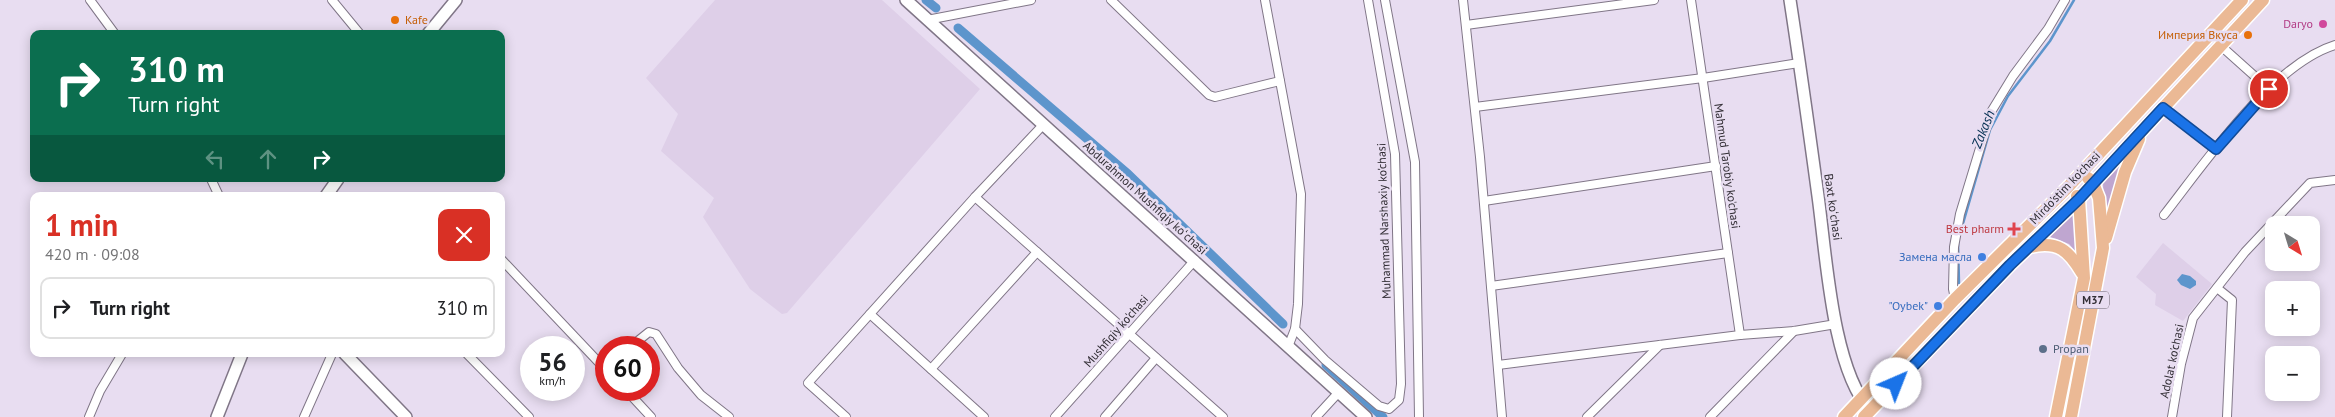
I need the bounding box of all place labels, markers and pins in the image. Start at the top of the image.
place label: Kafe [405,12,428,27]
marker: Kafe [389,14,401,26]
place label: Daryo [2283,16,2313,31]
marker: Daryo [2317,18,2329,30]
place label: Империя Вкуса [2158,27,2238,42]
marker: Империя Вкуса [2242,29,2254,41]
pin [2248,68,2290,110]
place label: Best pharm [1946,221,2004,236]
marker: Best pharm [2008,223,2020,235]
place label: Замена масла [1899,249,1972,264]
marker: Замена масла [1976,251,1988,263]
place label: "Oybek" [1889,298,1928,313]
marker: "Oybek" [1932,300,1944,312]
place label: Propan [2053,341,2089,356]
marker: Propan [2037,343,2049,355]

